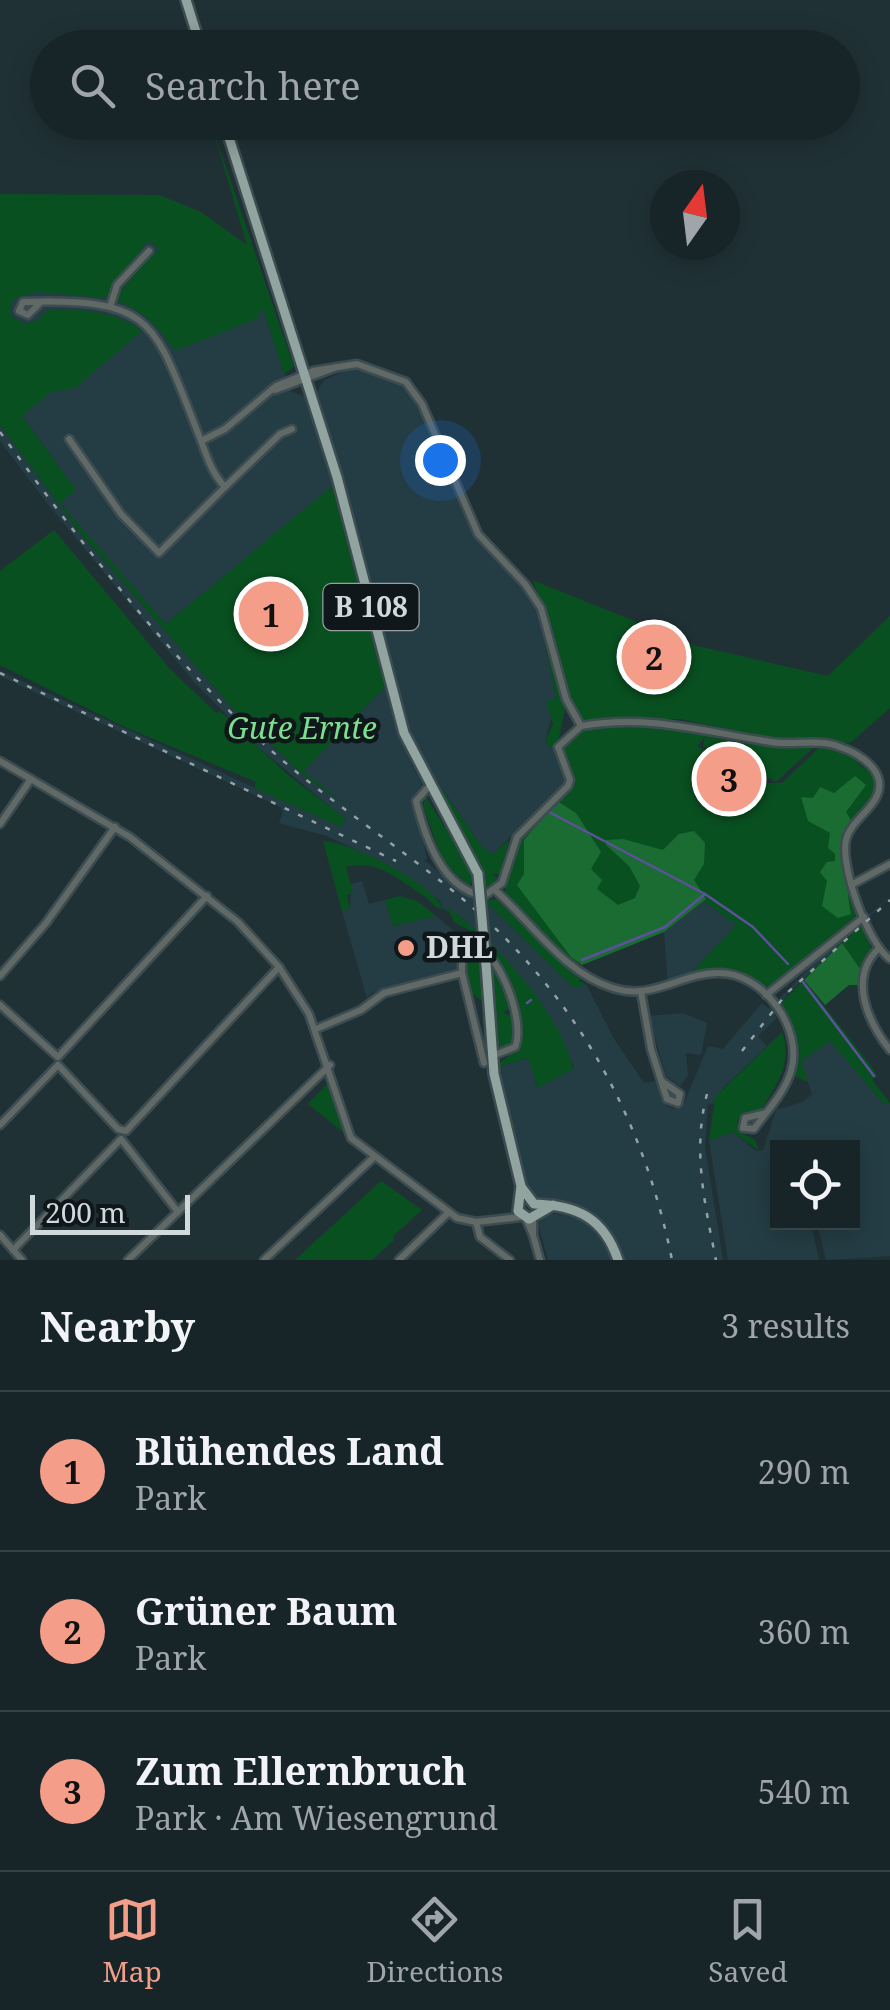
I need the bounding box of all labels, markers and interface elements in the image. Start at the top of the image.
search box [30,30,860,140]
icon: search [65,58,120,113]
text: Search here [145,59,361,111]
north arrow [650,170,740,260]
your location [415,435,466,486]
pin: 1 [238,576,304,652]
road number: B 108 [324,584,418,630]
pin: 2 [622,620,686,694]
park label: Gute Ernte [227,707,377,748]
pin: 3 [696,742,762,816]
place label: DHL [426,926,493,967]
marker: DHL [395,937,417,959]
map controls [770,1140,860,1230]
button: locate [770,1140,860,1230]
scale bar [30,1190,190,1234]
text: 200 m [45,1193,126,1231]
text: Nearby [40,1297,195,1354]
text: 3 results [721,1304,850,1347]
text: Blühendes Land [135,1424,444,1476]
text: 1 [63,1450,82,1493]
text: 290 m [758,1450,850,1493]
text: Park [135,1476,206,1519]
text: Grüner Baum [135,1584,397,1636]
text: 2 [63,1610,82,1653]
text: 360 m [758,1610,850,1653]
text: Park [135,1636,206,1679]
text: Zum Ellernbruch [135,1744,467,1796]
text: 3 [63,1770,82,1813]
text: 540 m [758,1770,850,1813]
text: Park · Am Wiesengrund [135,1796,498,1839]
tab: Map [102,1892,162,1990]
tab: Directions [366,1892,503,1990]
tab: Saved [708,1892,788,1990]

